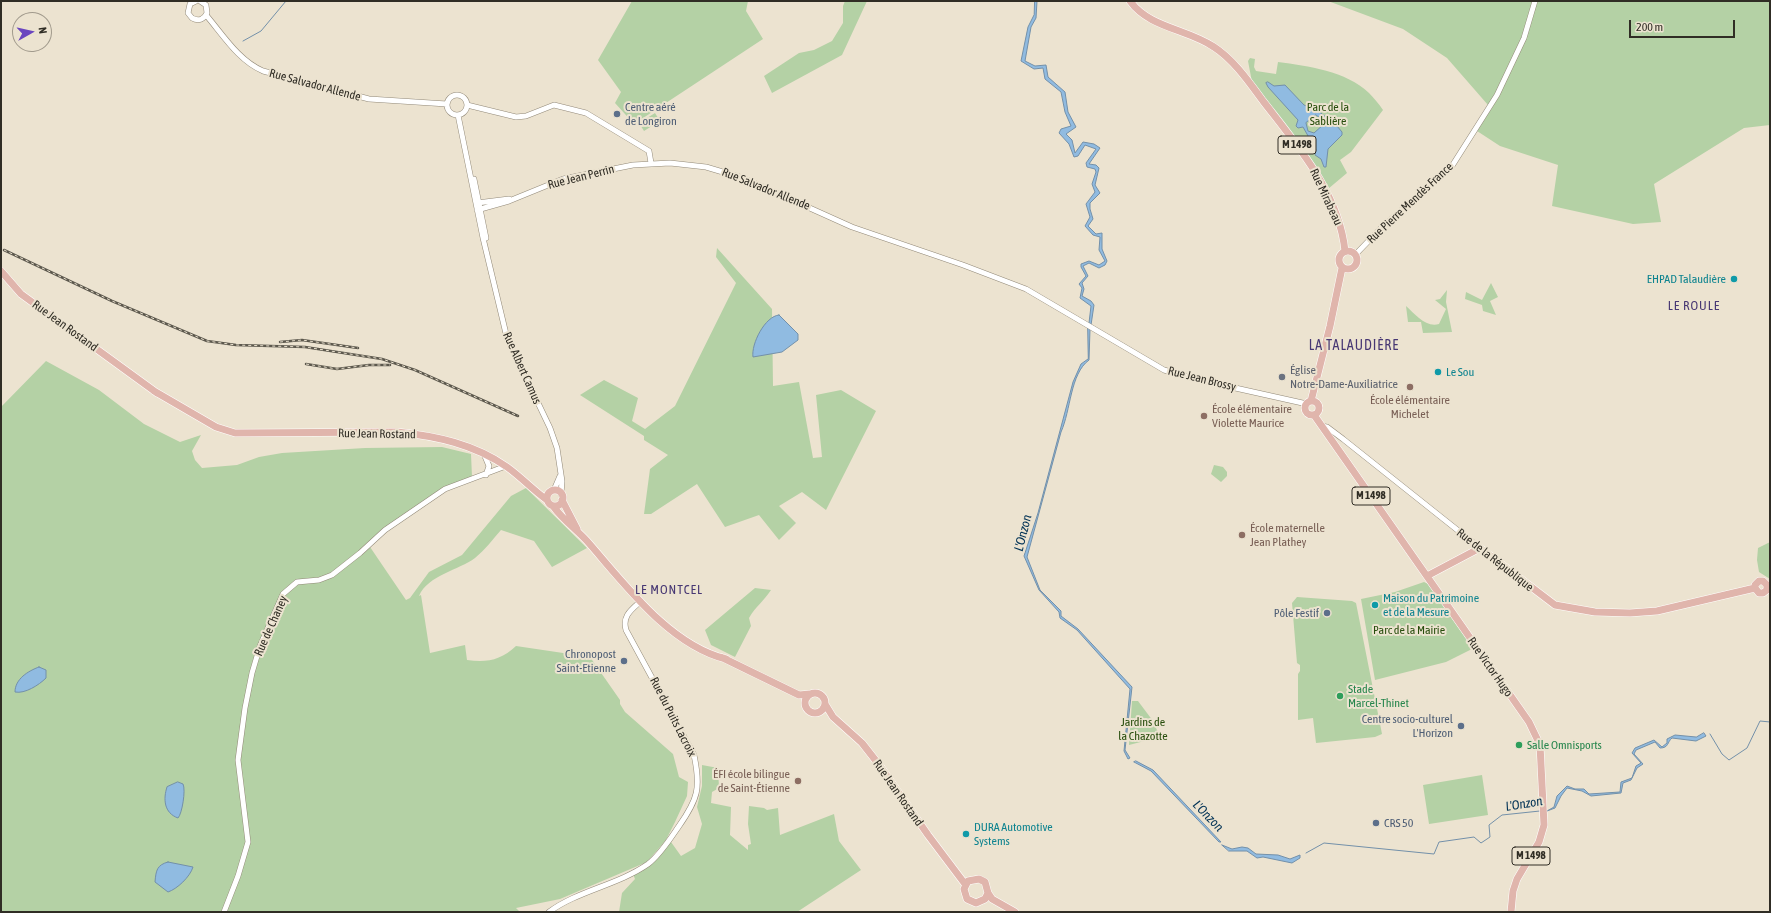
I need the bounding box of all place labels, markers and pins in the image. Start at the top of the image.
place label: Centre aéré de Longiron [625,100,677,128]
marker: Centre aéré de Longiron [612,109,622,119]
place label: EHPAD Talaudière [1647,272,1726,286]
marker: EHPAD Talaudière [1729,274,1739,284]
place label: Église Notre-Dame-Auxiliatrice [1290,363,1398,391]
place label: Le Sou [1446,365,1474,379]
marker: Le Sou [1433,367,1443,377]
marker: Église Notre-Dame-Auxiliatrice [1277,372,1287,382]
marker: École élémentaire Michelet [1405,382,1415,392]
place label: École élémentaire Michelet [1370,393,1450,421]
place label: École élémentaire Violette Maurice [1212,402,1292,430]
marker: École élémentaire Violette Maurice [1199,411,1209,421]
place label: École maternelle Jean Plathey [1250,521,1325,549]
marker: École maternelle Jean Plathey [1237,530,1247,540]
place label: Maison du Patrimoine et de la Mesure [1383,591,1479,619]
marker: Maison du Patrimoine et de la Mesure [1370,600,1380,610]
place label: Pôle Festif [1274,606,1319,620]
marker: Pôle Festif [1322,608,1332,618]
place label: Chronopost Saint-Etienne [556,647,616,675]
marker: Chronopost Saint-Etienne [619,656,629,666]
place label: Stade Marcel-Thinet [1348,682,1409,710]
marker: Stade Marcel-Thinet [1335,691,1345,701]
place label: Centre socio-culturel L'Horizon [1362,712,1453,740]
marker: Centre socio-culturel L'Horizon [1456,721,1466,731]
place label: Salle Omnisports [1527,738,1602,752]
marker: Salle Omnisports [1514,740,1524,750]
place label: ÉFI école bilingue de Saint-Étienne [713,767,790,795]
marker: ÉFI école bilingue de Saint-Étienne [793,776,803,786]
place label: CRS 50 [1384,816,1413,830]
marker: CRS 50 [1371,818,1381,828]
place label: DURA Automotive Systems [974,820,1053,848]
marker: DURA Automotive Systems [961,829,971,839]

